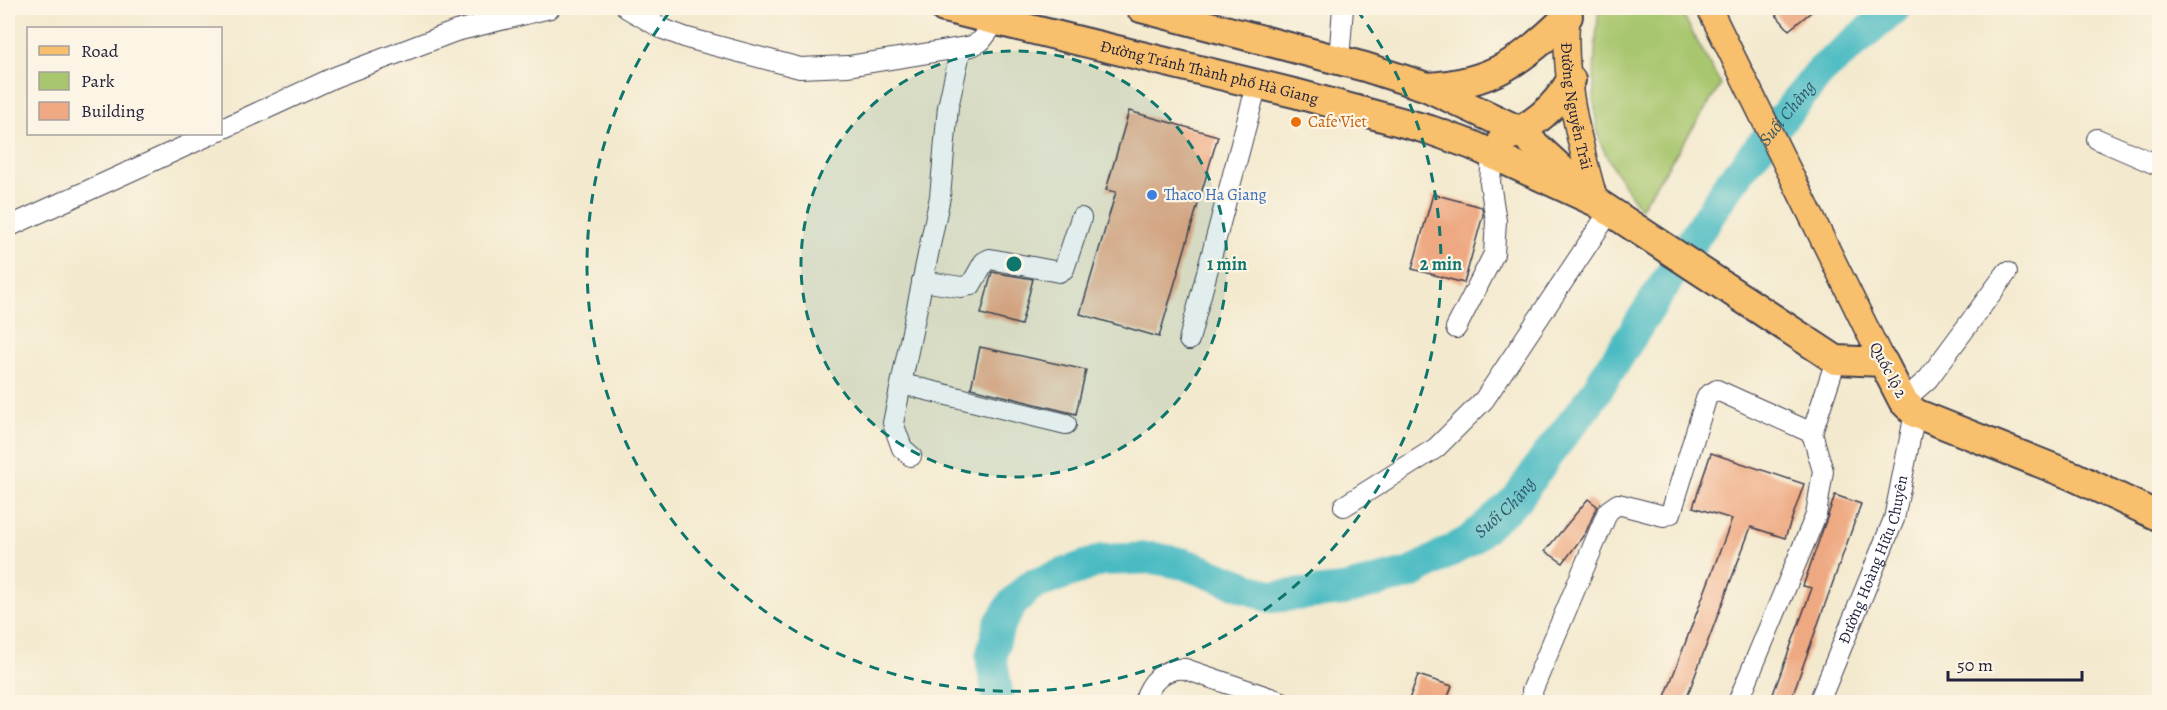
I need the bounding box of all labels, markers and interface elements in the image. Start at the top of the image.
legend [27,27,222,135]
street label: Đường Tránh Thành phố Hà Giang [1098,35,1321,110]
text: Road [81,39,119,63]
street label: Đường Nguyễn Trãi [1555,42,1598,172]
text: Park [81,69,115,93]
water label: Suối Châng [1753,75,1821,151]
text: Building [81,99,145,123]
place label: Cafe Viet [1308,111,1367,133]
marker: Cafe Viet [1289,115,1303,129]
place label: Thaco Ha Giang [1164,184,1266,206]
marker: Thaco Ha Giang [1145,188,1159,202]
text: 1 min [1207,252,1247,276]
text: 2 min [1420,252,1462,276]
centre of rings [1004,254,1024,274]
street label: Quốc lộ 2 [1864,338,1912,402]
water label: Suối Châng [1469,472,1541,543]
street label: Đường Hoàng Hữu Chuyên [1833,473,1913,647]
scale bar [1948,644,2082,682]
text: 50 m [1957,653,1993,677]

